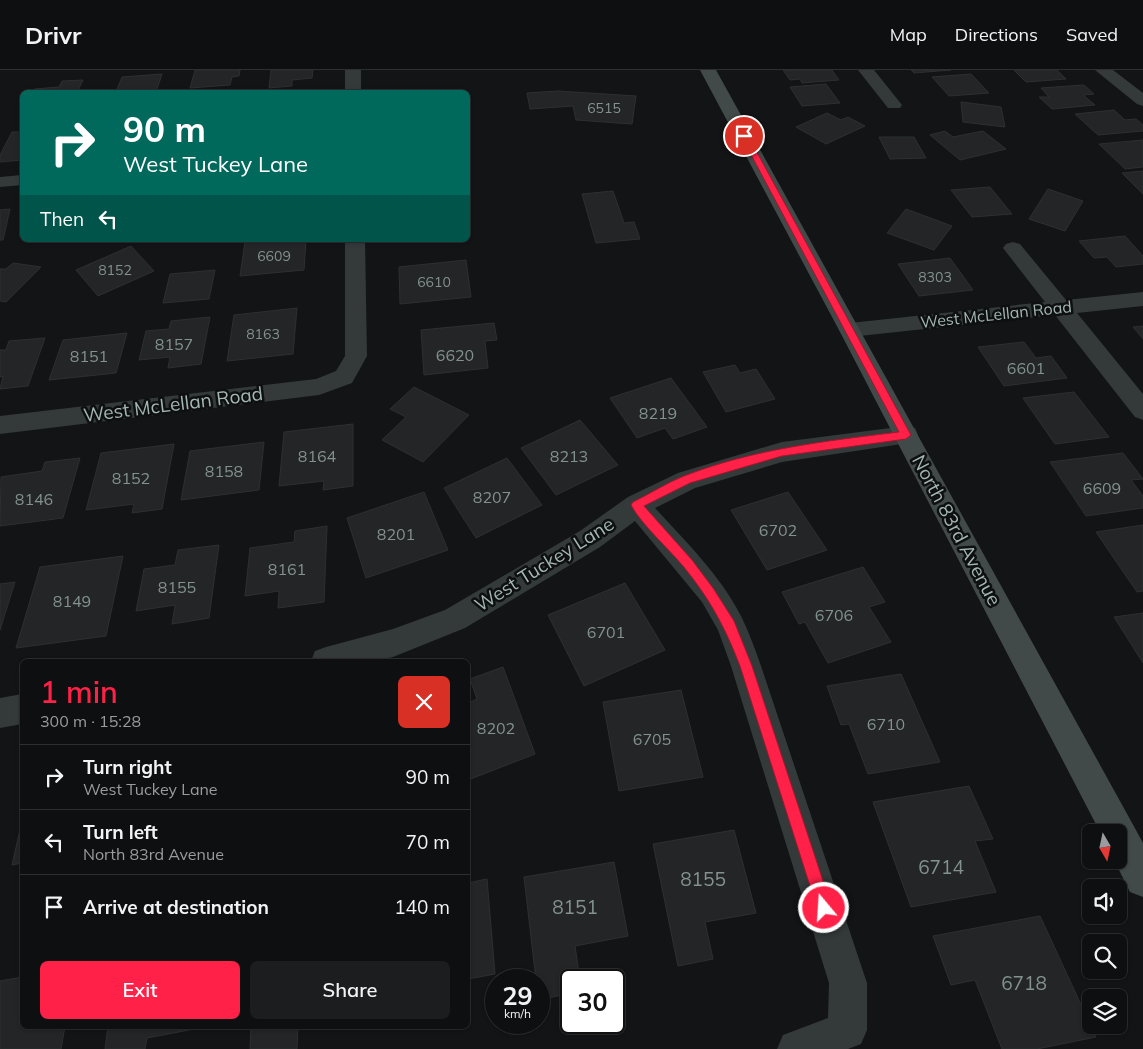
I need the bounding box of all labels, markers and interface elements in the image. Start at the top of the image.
text: Drivr [25,20,81,50]
text: Map [890,23,927,46]
text: Directions [955,23,1038,46]
text: Saved [1066,23,1118,46]
house number: 6515 [587,99,621,117]
text: 90 m [123,107,206,151]
icon: right [40,110,105,175]
pin [723,115,765,157]
icon: arrive [730,122,758,150]
text: West Tuckey Lane [123,150,308,178]
icon: left [94,205,122,233]
text: Then [40,207,84,231]
house number: 6609 [257,247,291,265]
house number: 8152 [98,261,132,279]
house number: 8303 [918,268,952,286]
house number: 6610 [417,273,451,291]
street label: West McLellan Road [919,296,1073,332]
house number: 8163 [246,325,280,343]
house number: 8157 [155,334,193,354]
house number: 6620 [436,345,474,365]
house number: 8151 [70,346,108,366]
house number: 6601 [1007,358,1045,378]
street label: West McLellan Road [82,381,264,427]
house number: 8219 [639,403,677,423]
house number: 8164 [298,446,337,466]
house number: 8213 [550,446,588,466]
street label: North 83rd Avenue [907,451,1007,609]
house number: 8158 [205,461,243,481]
house number: 8152 [112,468,150,488]
house number: 6609 [1083,478,1121,498]
house number: 8207 [473,487,511,507]
house number: 8146 [15,489,53,509]
street label: West Tuckey Lane [470,511,618,617]
house number: 6702 [759,520,797,540]
house number: 8201 [377,524,415,544]
house number: 8161 [268,559,306,579]
house number: 8155 [158,577,196,597]
house number: 8149 [53,591,91,611]
house number: 6706 [815,605,853,625]
house number: 6701 [587,622,625,642]
text: 1 min [40,673,118,711]
button: close [398,676,450,728]
text: 300 m · 15:28 [40,711,141,731]
house number: 6710 [867,714,905,734]
house number: 8202 [477,718,515,738]
house number: 6705 [633,729,671,749]
text: Turn right [83,755,172,779]
icon: right [40,763,68,791]
text: 90 m [406,765,450,789]
text: West Tuckey Lane [83,779,218,799]
text: Turn left [83,820,158,844]
north arrow [1082,824,1128,869]
map controls [1082,824,1127,1034]
icon: left [40,828,68,856]
text: 70 m [406,830,450,854]
text: North 83rd Avenue [83,844,224,864]
house number: 6714 [918,855,964,879]
house number: 8155 [680,867,726,891]
button: sound [1082,879,1127,924]
position arrow [797,881,849,933]
icon: arrive [40,893,68,921]
text: Arrive at destination [83,895,269,919]
text: 140 m [394,895,450,919]
house number: 8151 [552,895,598,919]
button: search [1082,934,1127,979]
button: Exit [40,961,240,1019]
button: Share [250,961,450,1019]
speed limit sign: 30 [560,969,625,1034]
house number: 6718 [1001,971,1047,995]
text: 29 [502,980,533,1011]
button: layers [1082,989,1127,1034]
text: km/h [504,1006,531,1021]

